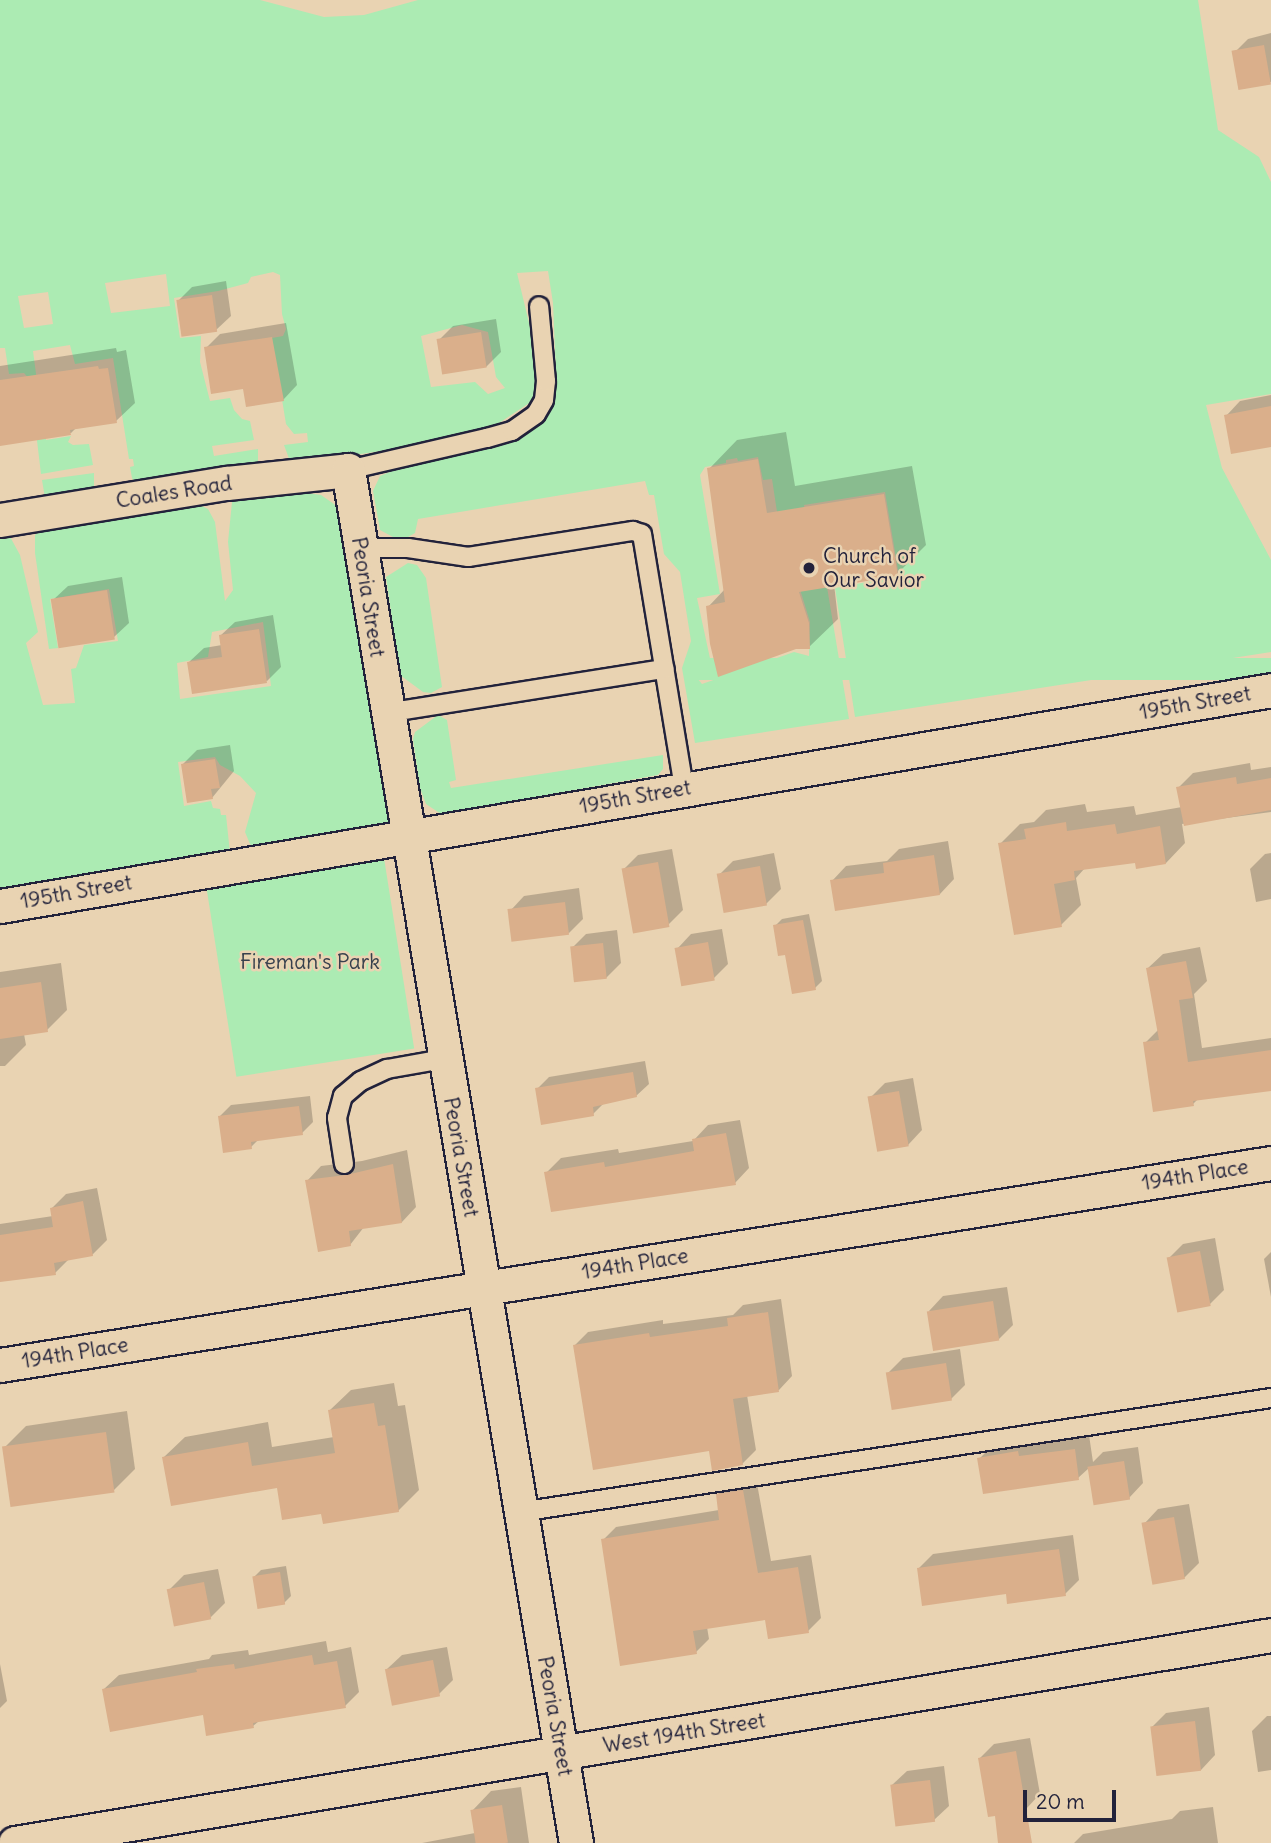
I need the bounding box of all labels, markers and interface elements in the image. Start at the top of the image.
street label: Coales Road [114,470,234,514]
street label: Peoria Street [346,535,390,659]
place label: Church of Our Savior [823,543,924,593]
marker: Church of Our Savior [801,560,817,576]
street label: 195th Street [1137,681,1253,725]
street label: 195th Street [577,775,693,819]
street label: 195th Street [18,870,134,914]
park label: Fireman's Park [240,949,380,975]
street label: Peoria Street [438,1095,484,1219]
street label: 194th Place [1140,1154,1250,1196]
street label: 194th Place [580,1243,690,1285]
street label: 194th Place [20,1332,130,1374]
street label: Peoria Street [532,1654,578,1778]
street label: West 194th Street [601,1708,767,1758]
scale bar [1026,1776,1119,1820]
text: 20 m [1036,1788,1085,1815]

